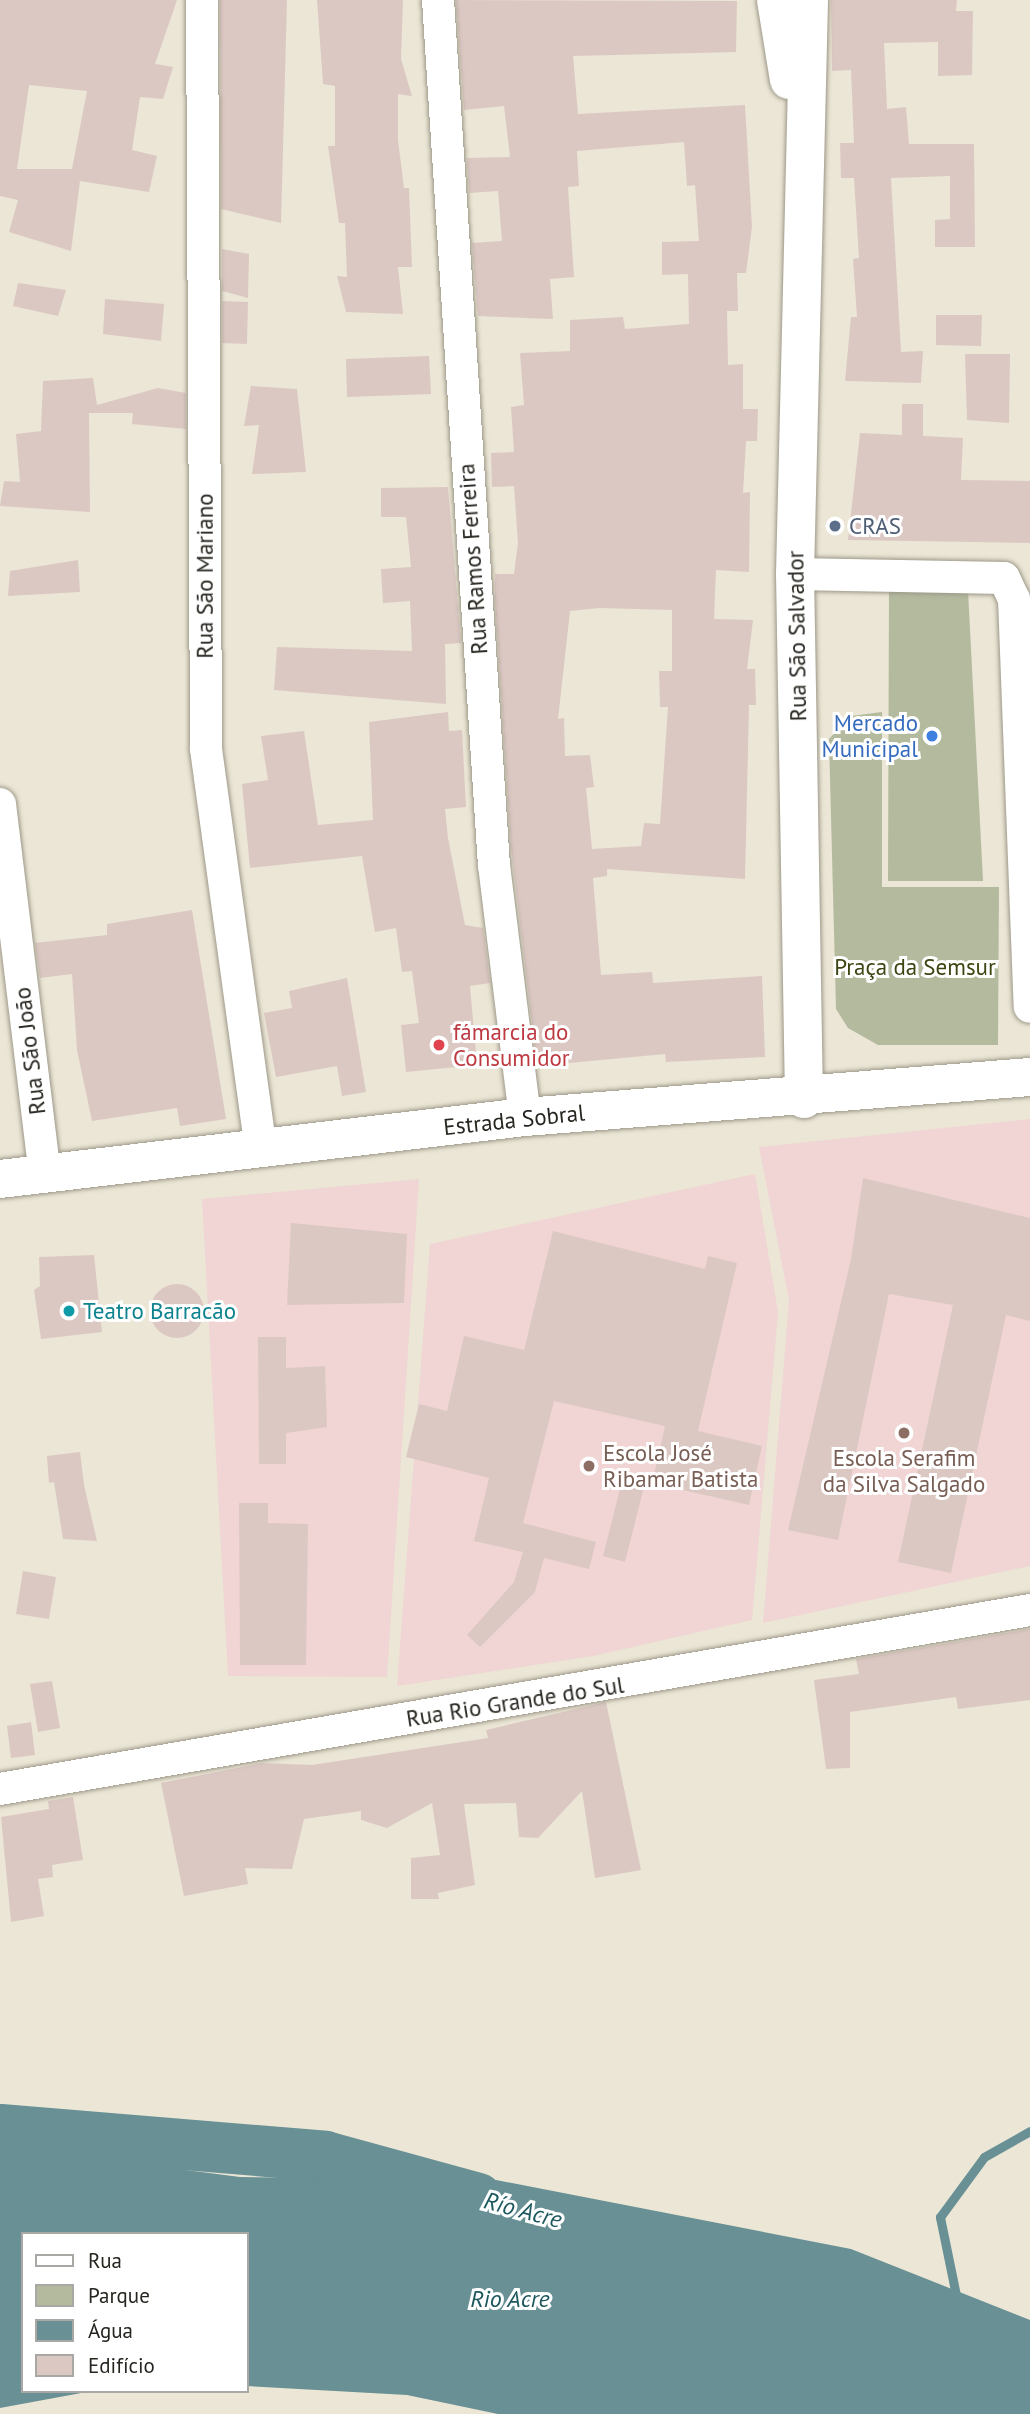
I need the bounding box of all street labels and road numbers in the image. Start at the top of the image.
street label: Rua Ramos Ferreira [453,463,493,655]
street label: Rua São Mariano [191,493,219,659]
street label: Rua São Salvador [782,550,812,722]
street label: Rua São João [8,986,52,1116]
street label: Estrada Sobral [442,1099,586,1141]
street label: Rua Rio Grande do Sul [404,1671,626,1733]

